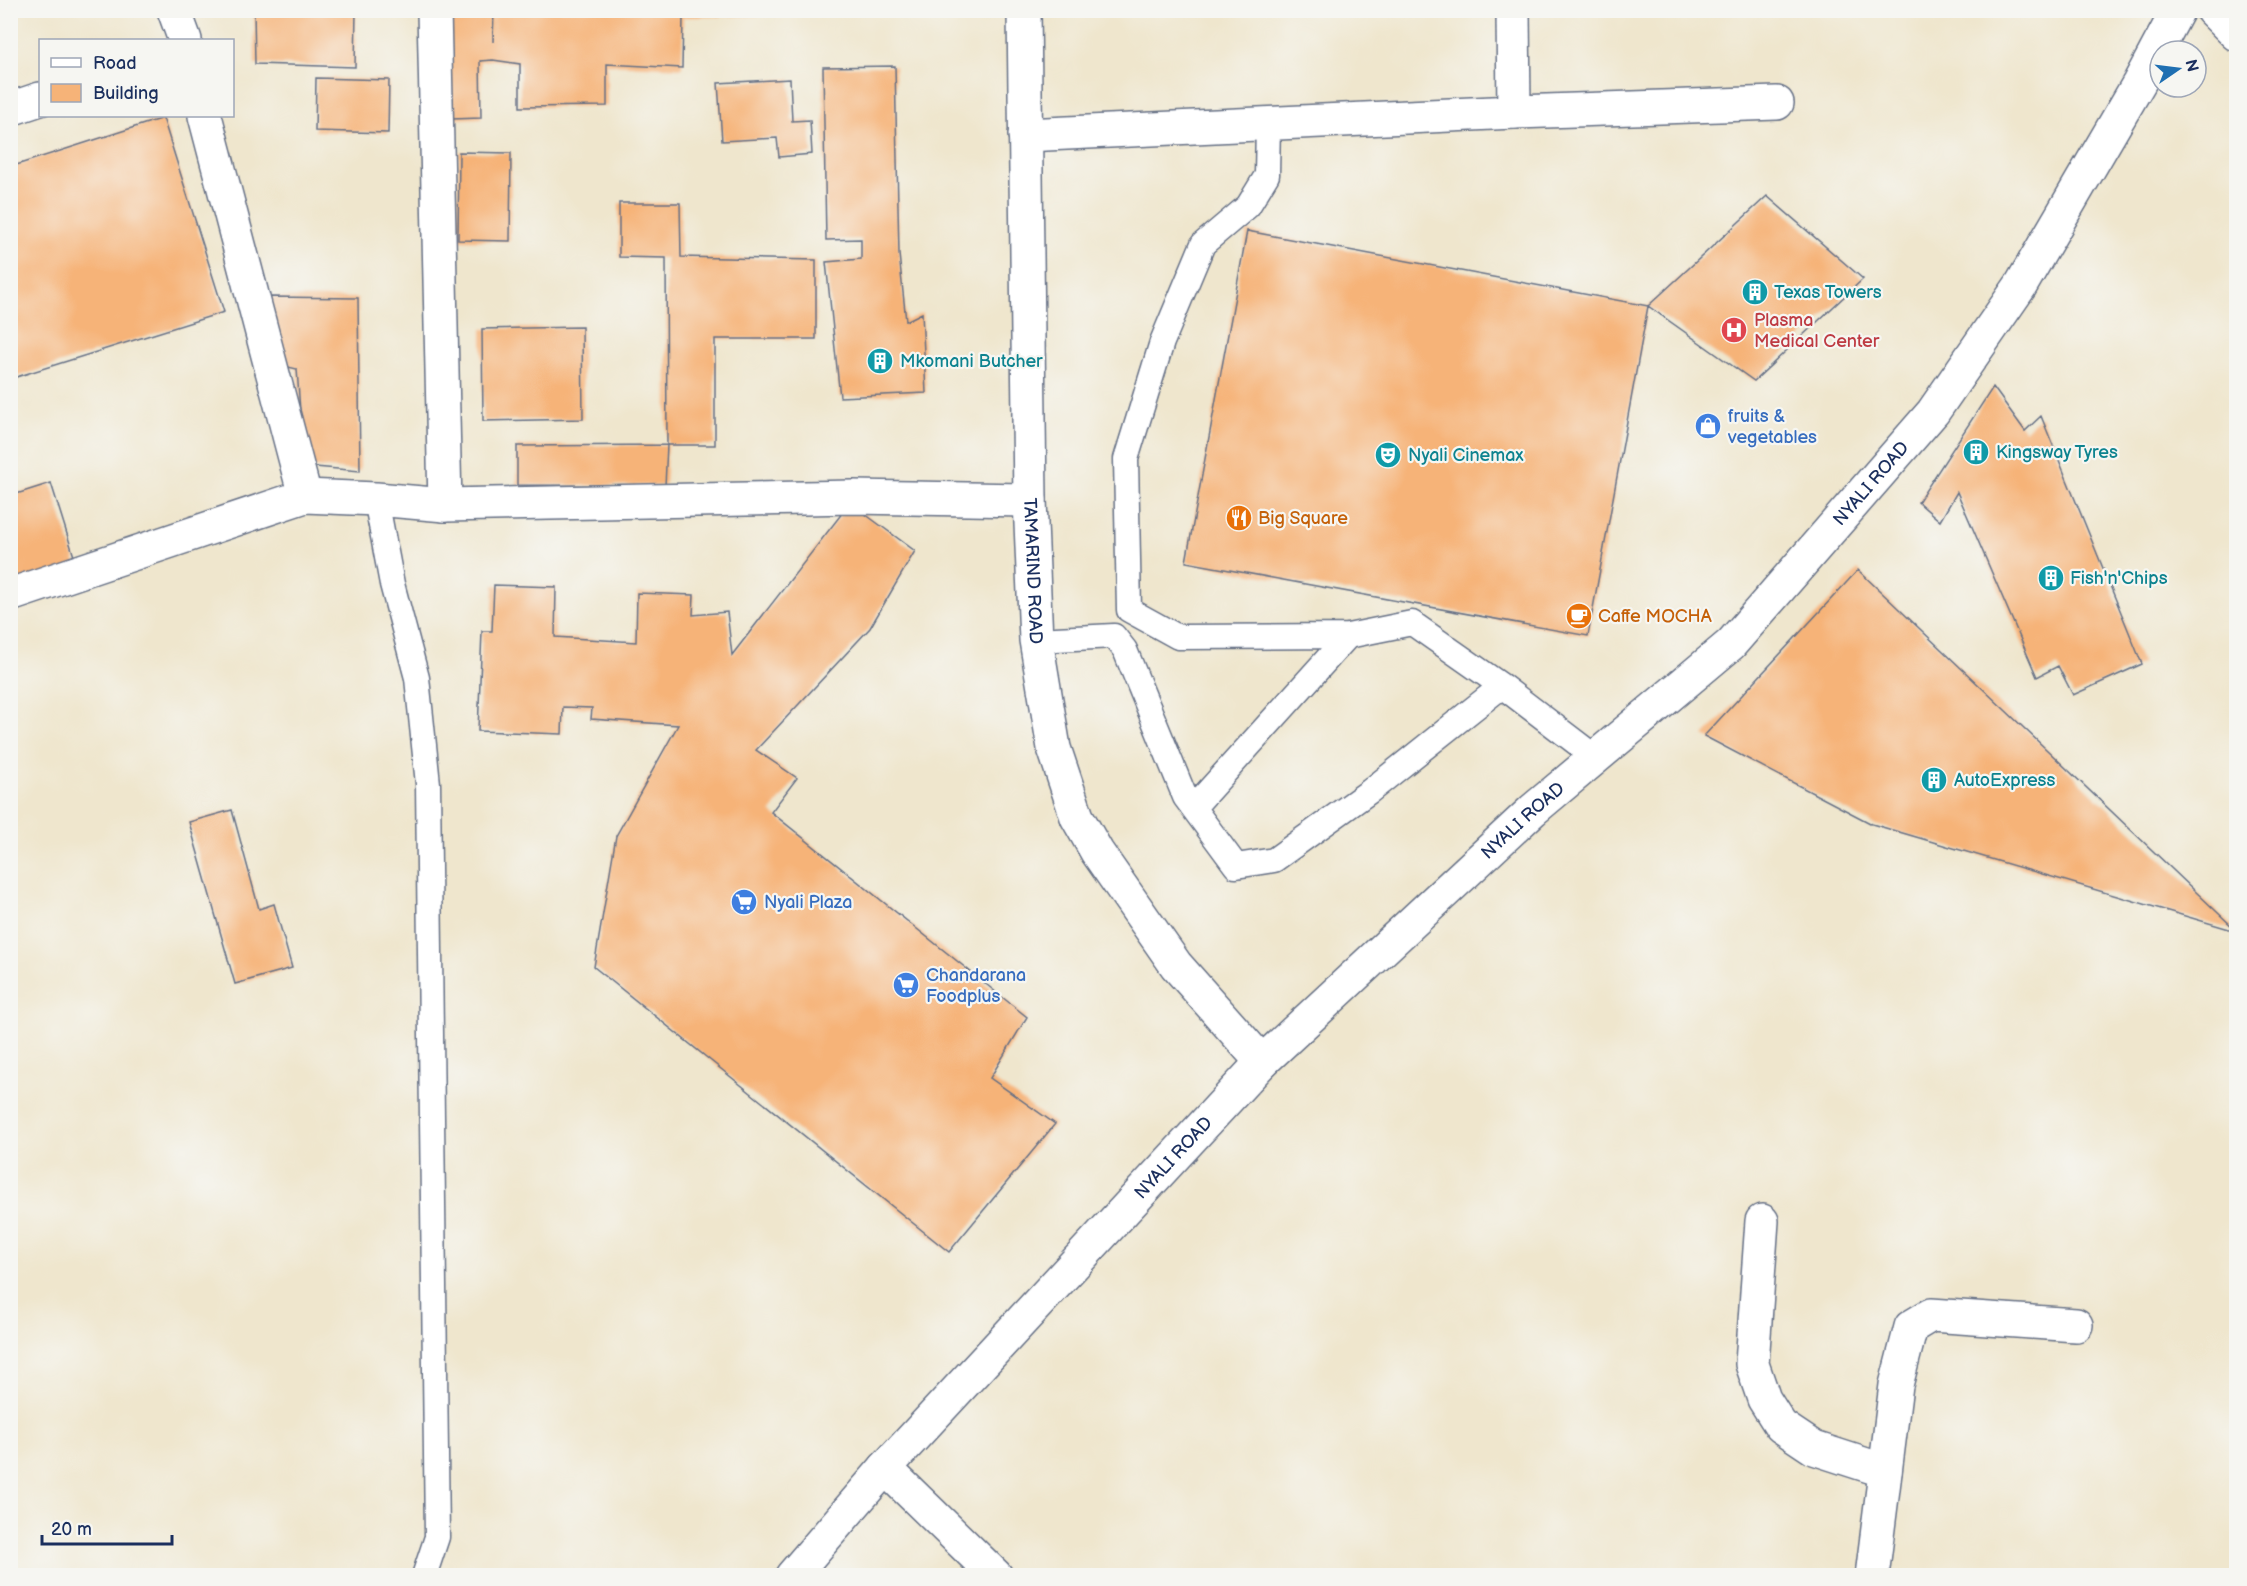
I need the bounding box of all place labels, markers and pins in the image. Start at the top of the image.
building icon: Texas Towers [1740,277,1770,307]
place label: Texas Towers [1774,282,1882,303]
place label: Plasma Medical Center [1754,310,1880,352]
hospital icon: Plasma Medical Center [1719,315,1749,345]
building icon: Mkomani Butcher [865,346,895,376]
place label: Mkomani Butcher [900,351,1043,372]
place label: fruits & vegetables [1727,406,1817,448]
shop icon: fruits & vegetables [1693,411,1723,441]
building icon: Kingsway Tyres [1961,437,1991,467]
theatre icon: Nyali Cinemax [1373,440,1403,470]
place label: Kingsway Tyres [1996,442,2118,463]
place label: Nyali Cinemax [1408,445,1524,466]
restaurant icon: Big Square [1224,503,1254,533]
place label: Big Square [1258,508,1348,529]
building icon: Fish'n'Chips [2036,563,2066,593]
place label: Fish'n'Chips [2070,568,2168,589]
cafe icon: Caffe MOCHA [1564,601,1594,631]
place label: Caffe MOCHA [1598,606,1712,627]
building icon: AutoExpress [1919,765,1949,795]
place label: AutoExpress [1954,770,2056,791]
supermarket icon: Nyali Plaza [729,887,759,917]
place label: Nyali Plaza [764,892,852,913]
place label: Chandarana Foodplus [926,965,1026,1007]
supermarket icon: Chandarana Foodplus [891,970,921,1000]

